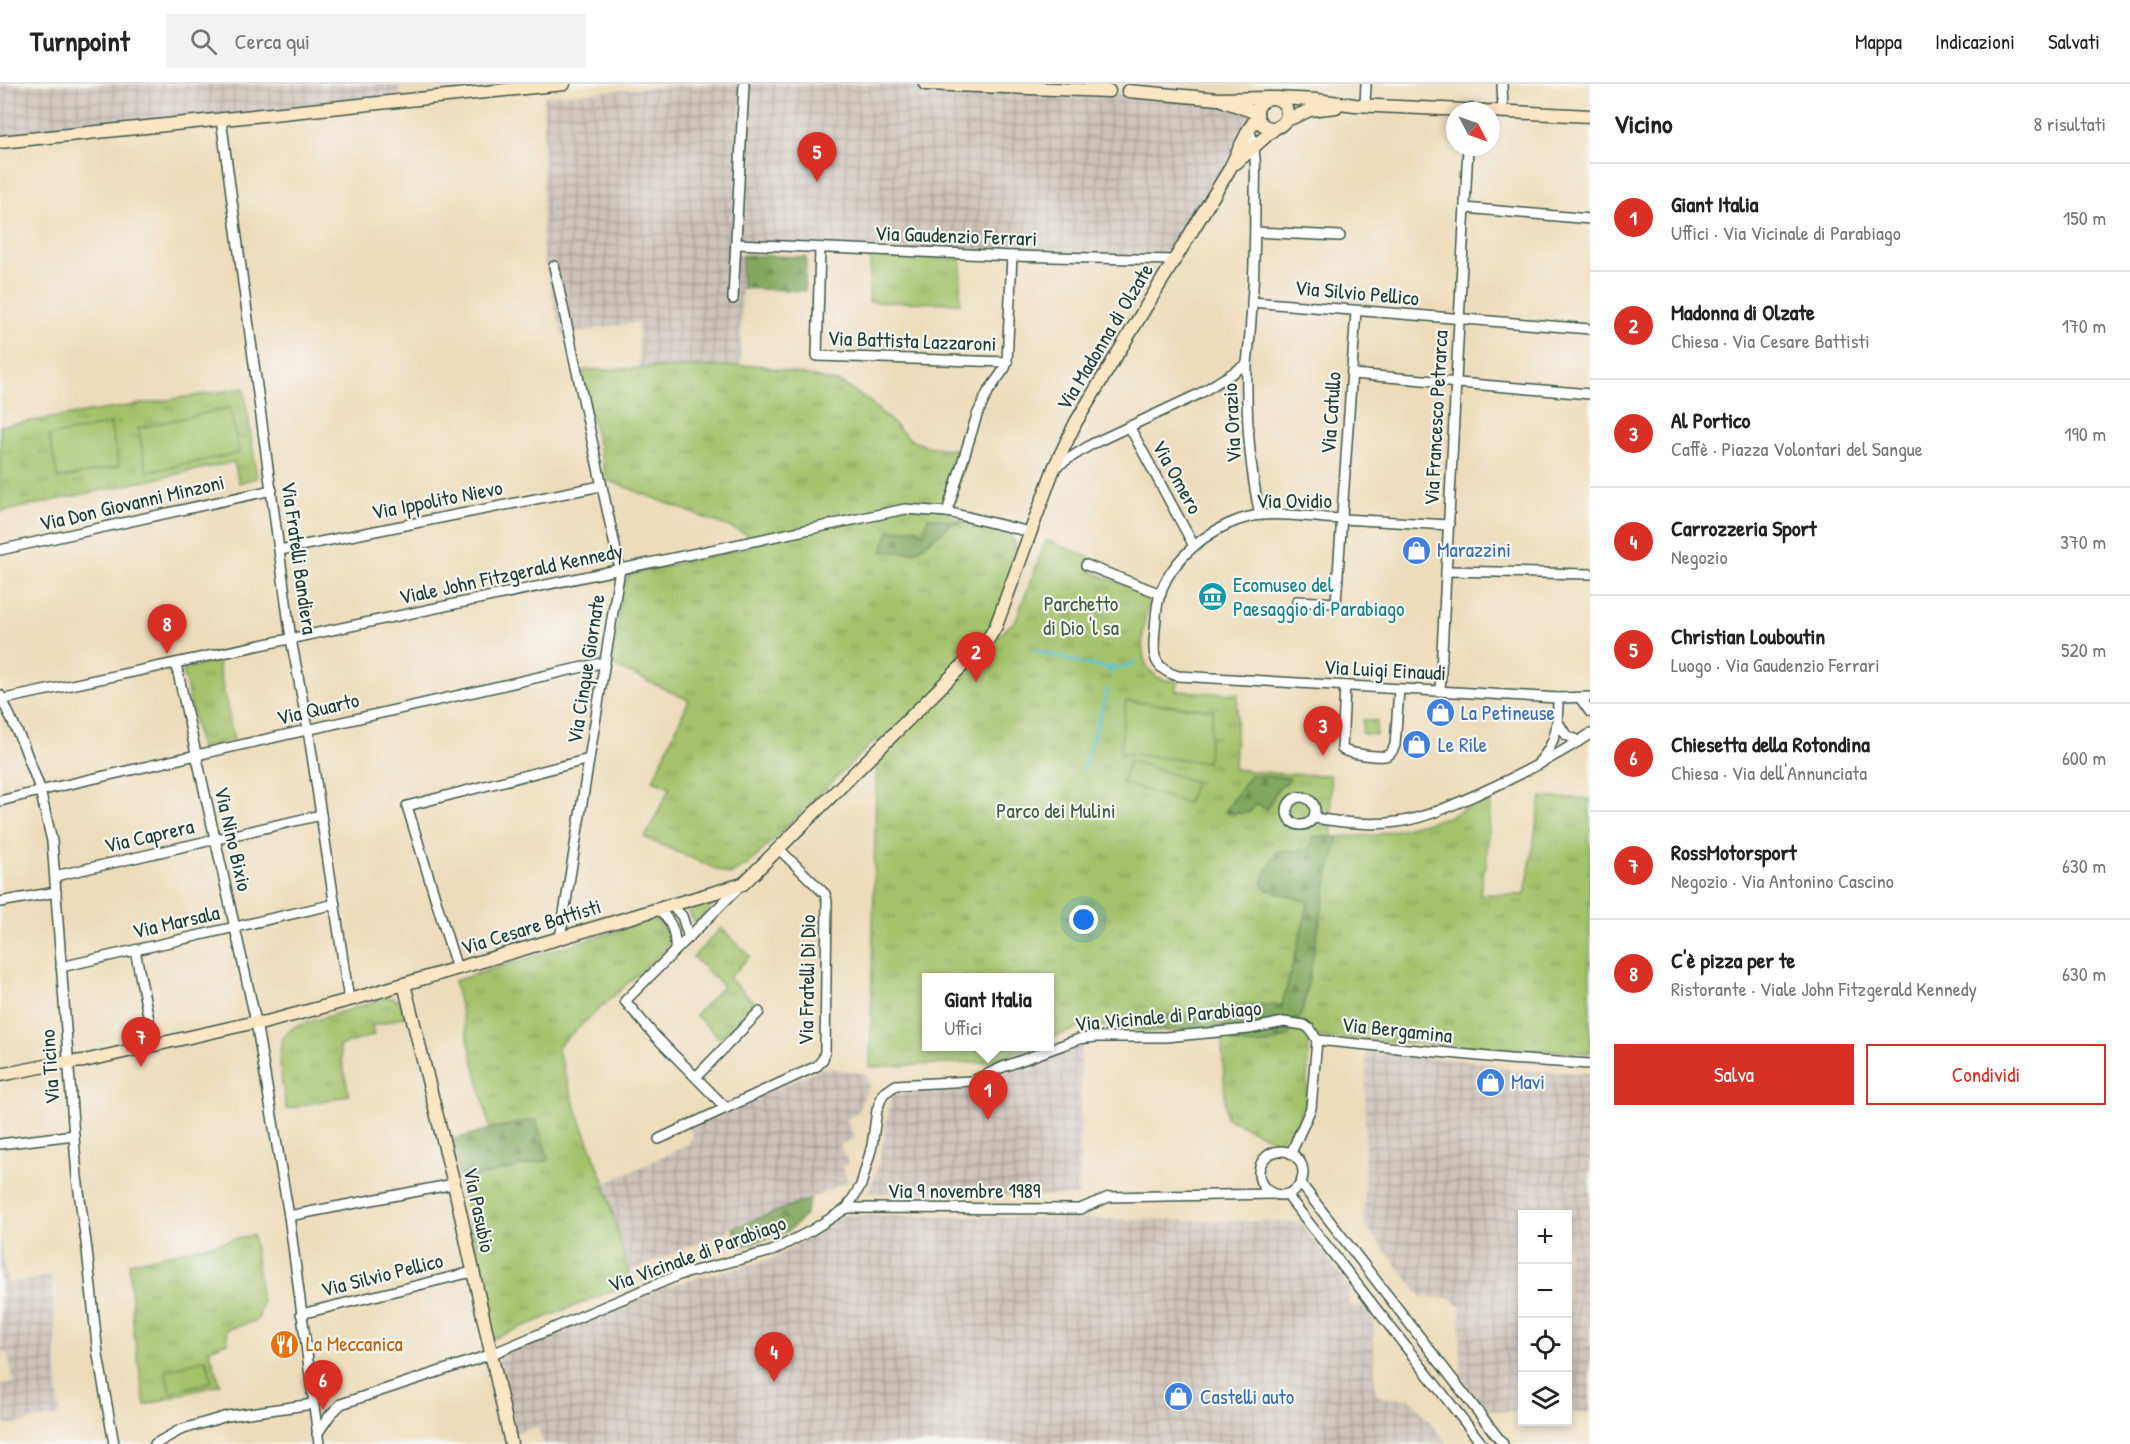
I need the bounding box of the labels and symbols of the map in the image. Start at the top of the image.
north arrow [1446,102,1500,156]
pin: 5 [798,132,836,182]
street label: Via Gaudenzio Ferrari [874,218,1038,253]
street label: Via Madonna di Olzate [1049,258,1160,416]
street label: Via Silvio Pellico [1294,273,1420,312]
street label: Via Battista Lazzaroni [827,323,997,358]
street label: Via Francesco Petrarca [1416,329,1455,506]
street label: Via Catullo [1313,371,1348,455]
street label: Via Orazio [1215,382,1248,464]
street label: Via Omero [1145,435,1210,519]
street label: Via Don Giovanni Minzoni [37,467,227,538]
street label: Via Ippolito Nievo [369,473,505,526]
street label: Via Fratelli Bandiera [274,480,325,636]
street label: Via Ovidio [1256,486,1332,515]
shop icon: Marazzini [1400,534,1432,566]
place label: Marazzini [1437,535,1511,564]
street label: Viale John Fitzgerald Kennedy [396,536,626,611]
place label: Ecomuseo del Paesaggio di Parabiago [1233,570,1404,623]
museum icon: Ecomuseo del Paesaggio di Parabiago [1196,581,1228,613]
park label: Parchetto di Dio 'l sa [1043,589,1119,642]
street label: Via Cinque Giornate [559,592,612,746]
pin: 8 [148,604,186,654]
pin: 2 [956,632,996,682]
street label: Via Luigi Einaudi [1323,652,1447,687]
street label: Via Quarto [274,685,362,732]
shop icon: La Petineuse [1424,697,1456,729]
place label: La Petineuse [1461,698,1555,727]
pin: 3 [1304,706,1342,756]
shop icon: Le Rile [1401,729,1433,761]
place label: Le Rile [1438,730,1487,759]
street label: Via Nino Bixio [207,784,260,894]
park label: Parco dei Mulini [996,796,1116,825]
street label: Via Caprera [101,811,197,860]
street label: Via Cesare Battisti [457,891,604,962]
street label: Via Marsala [130,897,222,946]
your location [1069,905,1098,934]
street label: Via Fratelli Di Dio [791,914,822,1046]
street label: Via Vicinale di Parabiago [1073,993,1262,1038]
street label: Via Bergamina [1340,1009,1454,1050]
pin: 7 [122,1018,160,1067]
street label: Via Ticino [32,1029,67,1105]
shop icon: Mavi [1474,1066,1506,1098]
place label: Mavi [1511,1067,1545,1096]
pin: 1 [968,1070,1008,1120]
street label: Via Pasubio [456,1165,503,1255]
street label: Via 9 novembre 1989 [887,1176,1041,1205]
street label: Via Vicinale di Parabiago [604,1208,790,1299]
street label: Via Silvio Pellico [318,1245,446,1304]
restaurant icon: La Meccanica [269,1328,301,1360]
place label: La Meccanica [306,1329,403,1358]
pin: 4 [754,1332,794,1382]
pin: 6 [304,1360,342,1410]
shop icon: Castelli auto [1163,1381,1195,1413]
place label: Castelli auto [1200,1382,1294,1411]

